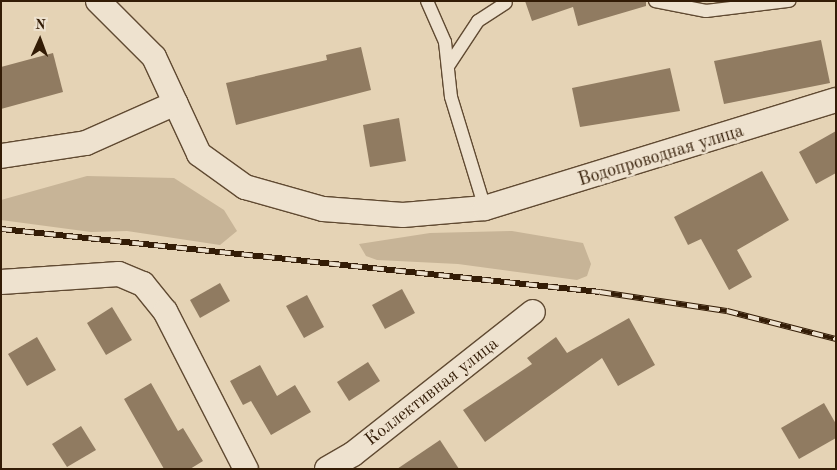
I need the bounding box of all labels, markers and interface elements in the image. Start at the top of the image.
north arrow [15,15,65,65]
text: N [35,18,46,32]
street label: Водопроводная улица [576,121,746,191]
street label: Коллективная улица [361,333,503,451]

